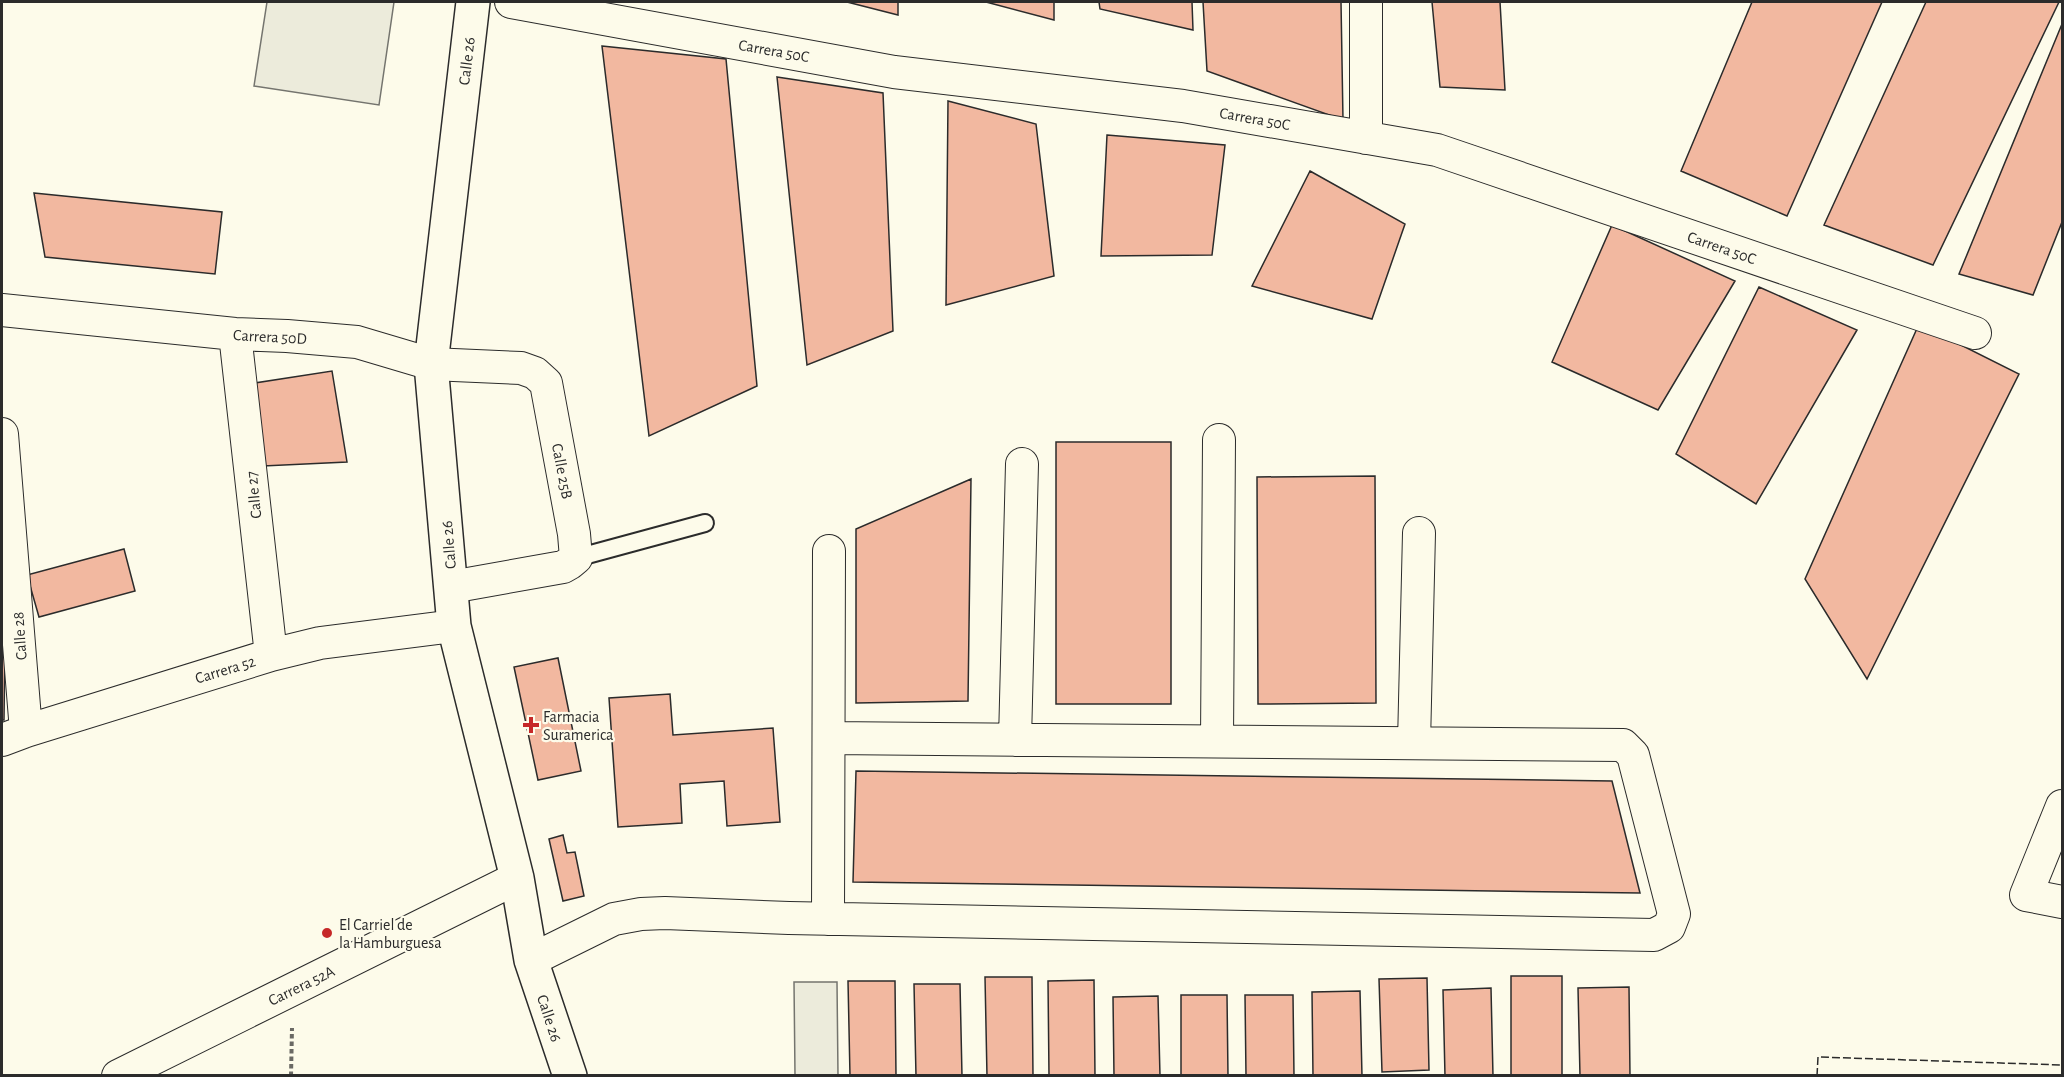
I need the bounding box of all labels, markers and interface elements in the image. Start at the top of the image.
street label: Calle 26 [456,36,478,86]
street label: Carrera 50C [737,37,811,65]
street label: Carrera 50C [1218,105,1292,133]
street label: Carrera 50C [1685,229,1758,267]
street label: Carrera 50D [233,327,307,347]
street label: Calle 25B [549,442,575,500]
street label: Calle 27 [244,470,264,519]
street label: Calle 26 [439,520,459,570]
street label: Calle 28 [10,611,30,661]
street label: Carrera 52 [193,653,257,687]
place label: Farmacia Suramerica [543,709,613,743]
marker: Farmacia Suramerica [524,718,538,732]
place label: El Carriel de la Hamburguesa [339,917,442,951]
marker: El Carriel de la Hamburguesa [320,926,334,940]
street label: Carrera 52A [266,963,337,1009]
street label: Calle 26 [534,993,564,1044]

